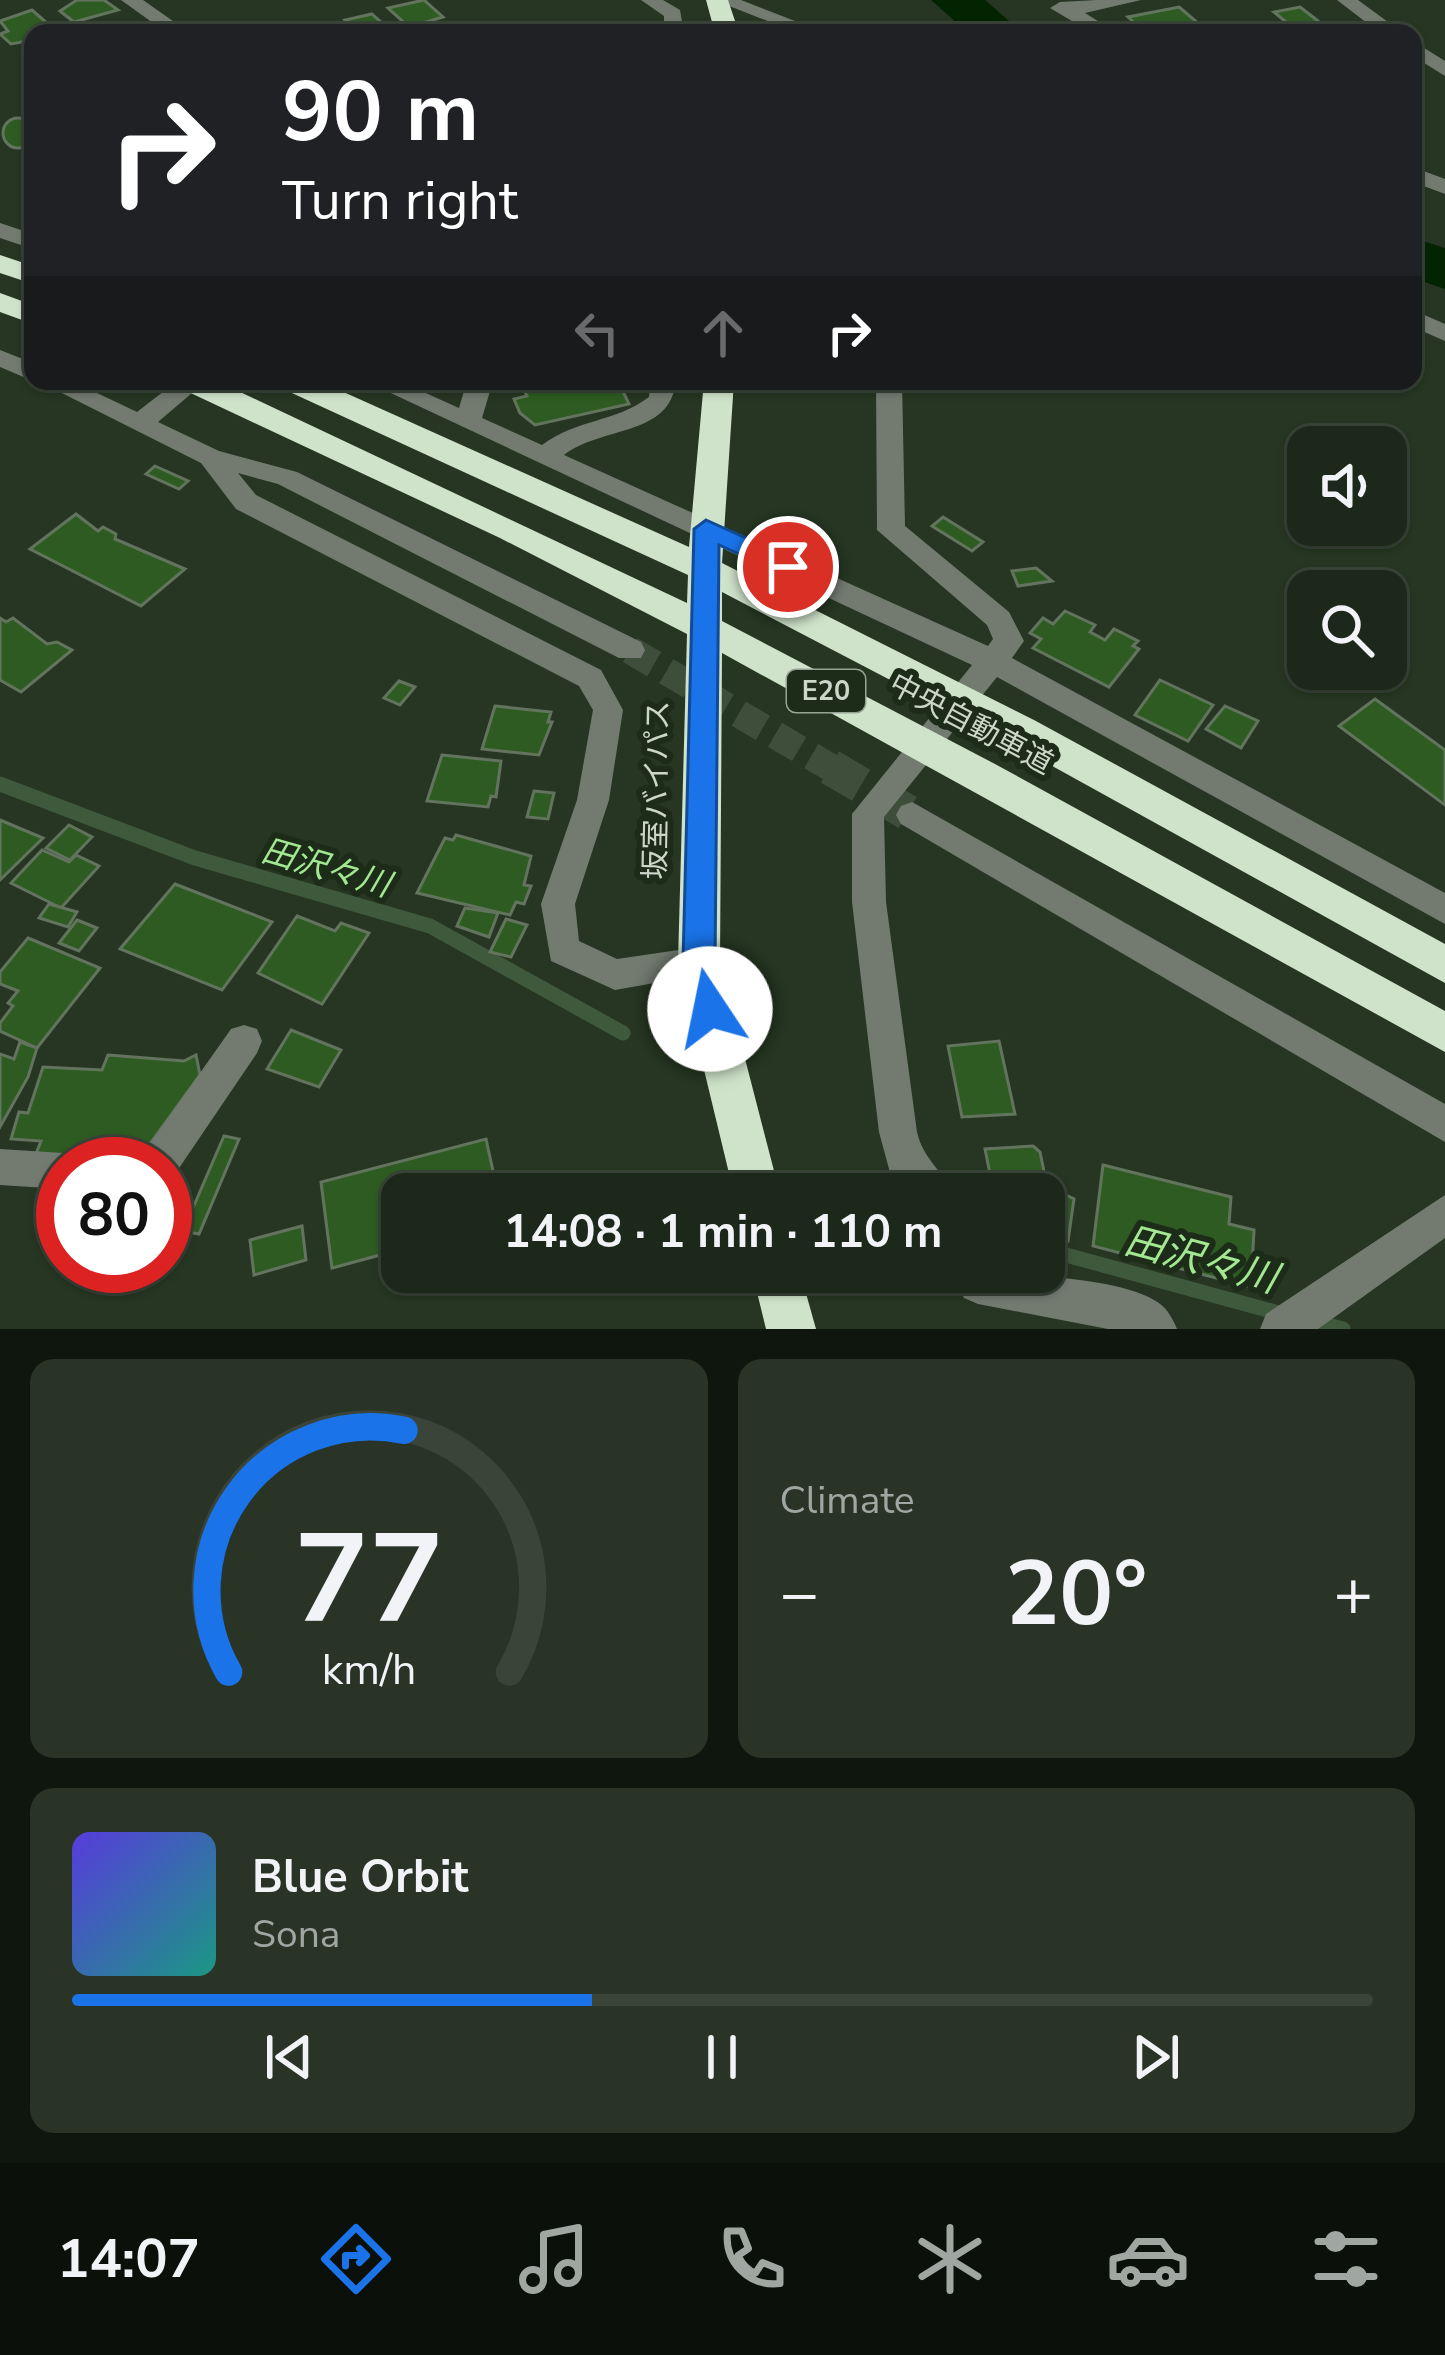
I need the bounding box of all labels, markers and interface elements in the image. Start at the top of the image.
text: 90 m [282,55,479,170]
icon: right [84,72,240,228]
text: Turn right [282,164,518,238]
icon: left [564,300,630,366]
icon: ahead [690,300,756,366]
icon: right [816,300,882,366]
map controls [1287,426,1407,690]
button: sound [1287,426,1407,546]
pin [737,516,839,618]
icon: arrive [755,534,821,600]
button: search [1287,570,1407,690]
street label: 中央自動車道 [882,664,1060,784]
road number: E20 [787,670,865,712]
street label: 坂室バイパス [635,700,679,880]
water label: 田沢々川 [256,828,399,909]
position arrow [647,946,773,1072]
speed limit sign: 80 [36,1137,192,1293]
text: 14:08 · 1 min · 110 m [503,1202,943,1263]
water label: 田沢々川 [1119,1214,1287,1307]
text: Climate [780,1474,915,1527]
text: 77 [294,1495,444,1665]
text: 20° [1005,1533,1147,1656]
text: − [780,1549,819,1639]
text: + [1333,1549,1373,1639]
text: km/h [321,1640,416,1698]
text: Blue Orbit [252,1847,469,1908]
text: Sona [252,1908,341,1961]
icon: previous [256,2024,322,2090]
icon: pause [689,2024,755,2090]
icon: next [1123,2024,1189,2090]
icon: directions [314,2217,398,2301]
icon: music [512,2217,596,2301]
icon: phone [710,2217,794,2301]
icon: climate [908,2217,992,2301]
icon: car [1106,2217,1190,2301]
icon: filters [1304,2217,1388,2301]
text: 14:07 [57,2222,200,2296]

